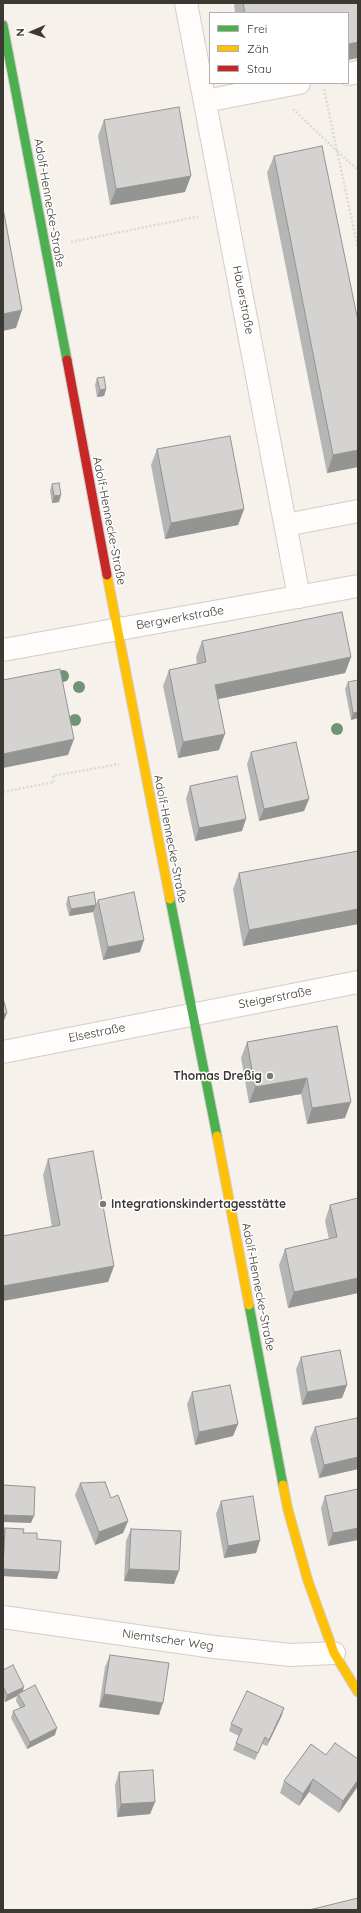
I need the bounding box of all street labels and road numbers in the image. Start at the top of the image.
street label: Adolf-Hennecke-Straße [31,137,67,269]
street label: Häuerstraße [229,265,257,335]
street label: Adolf-Hennecke-Straße [89,456,129,586]
street label: Bergwerkstraße [135,603,225,633]
street label: Adolf-Hennecke-Straße [150,774,190,904]
street label: Steigerstraße [237,984,313,1012]
street label: Elsestraße [67,1020,127,1046]
street label: Adolf-Hennecke-Straße [238,1222,278,1352]
street label: Niemtscher Weg [121,1626,215,1654]

